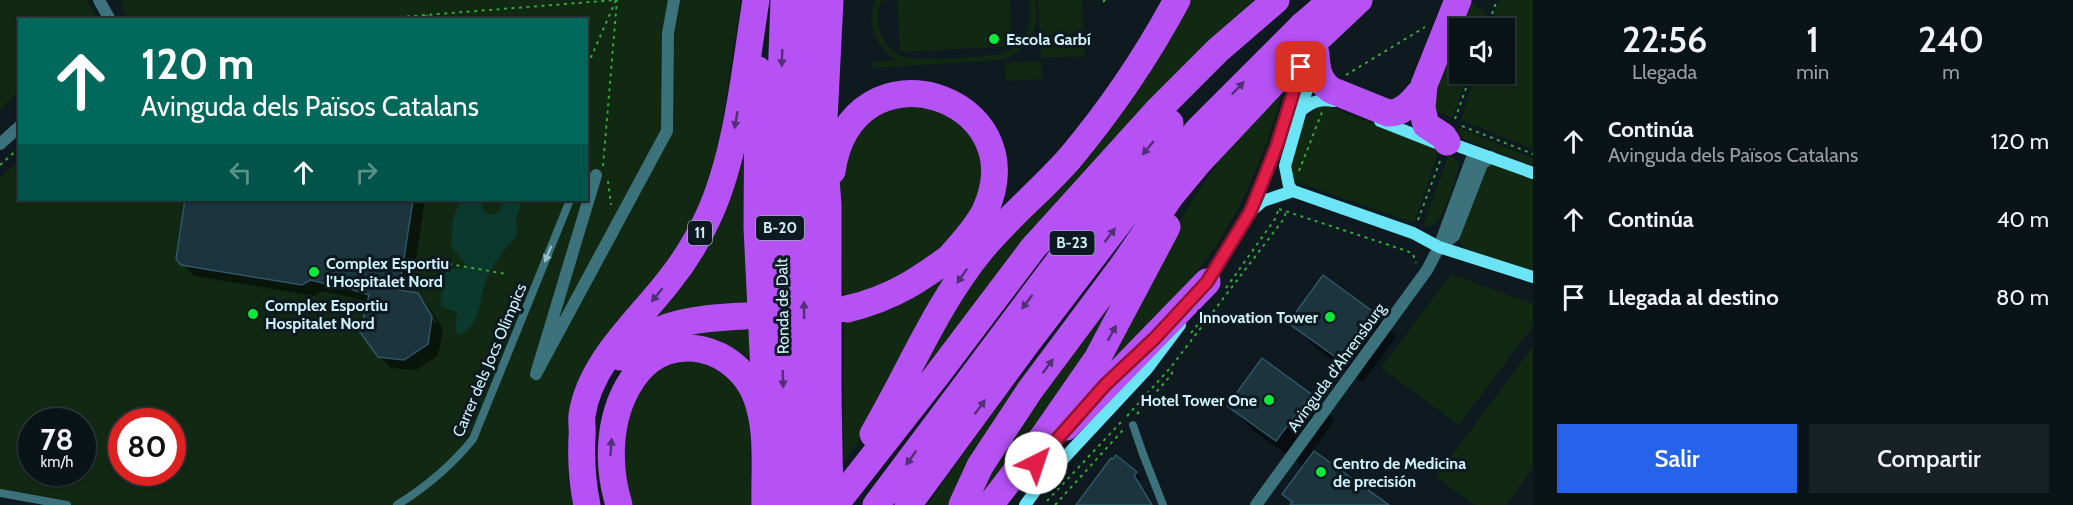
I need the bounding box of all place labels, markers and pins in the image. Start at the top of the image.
place label: Escola Garbí [1006,30,1091,49]
marker: Escola Garbí [987,32,1001,46]
pin [1275,41,1326,92]
place label: Complex Esportiu l'Hospitalet Nord [326,254,449,291]
marker: Complex Esportiu l'Hospitalet Nord [307,265,321,279]
place label: Complex Esportiu Hospitalet Nord [265,296,388,333]
marker: Complex Esportiu Hospitalet Nord [246,307,260,321]
place label: Innovation Tower [1199,308,1319,327]
marker: Innovation Tower [1323,310,1337,324]
place label: Hotel Tower One [1140,391,1257,410]
marker: Hotel Tower One [1262,393,1276,407]
place label: Centro de Medicina de precisión [1333,454,1466,491]
marker: Centro de Medicina de precisión [1314,465,1328,479]

